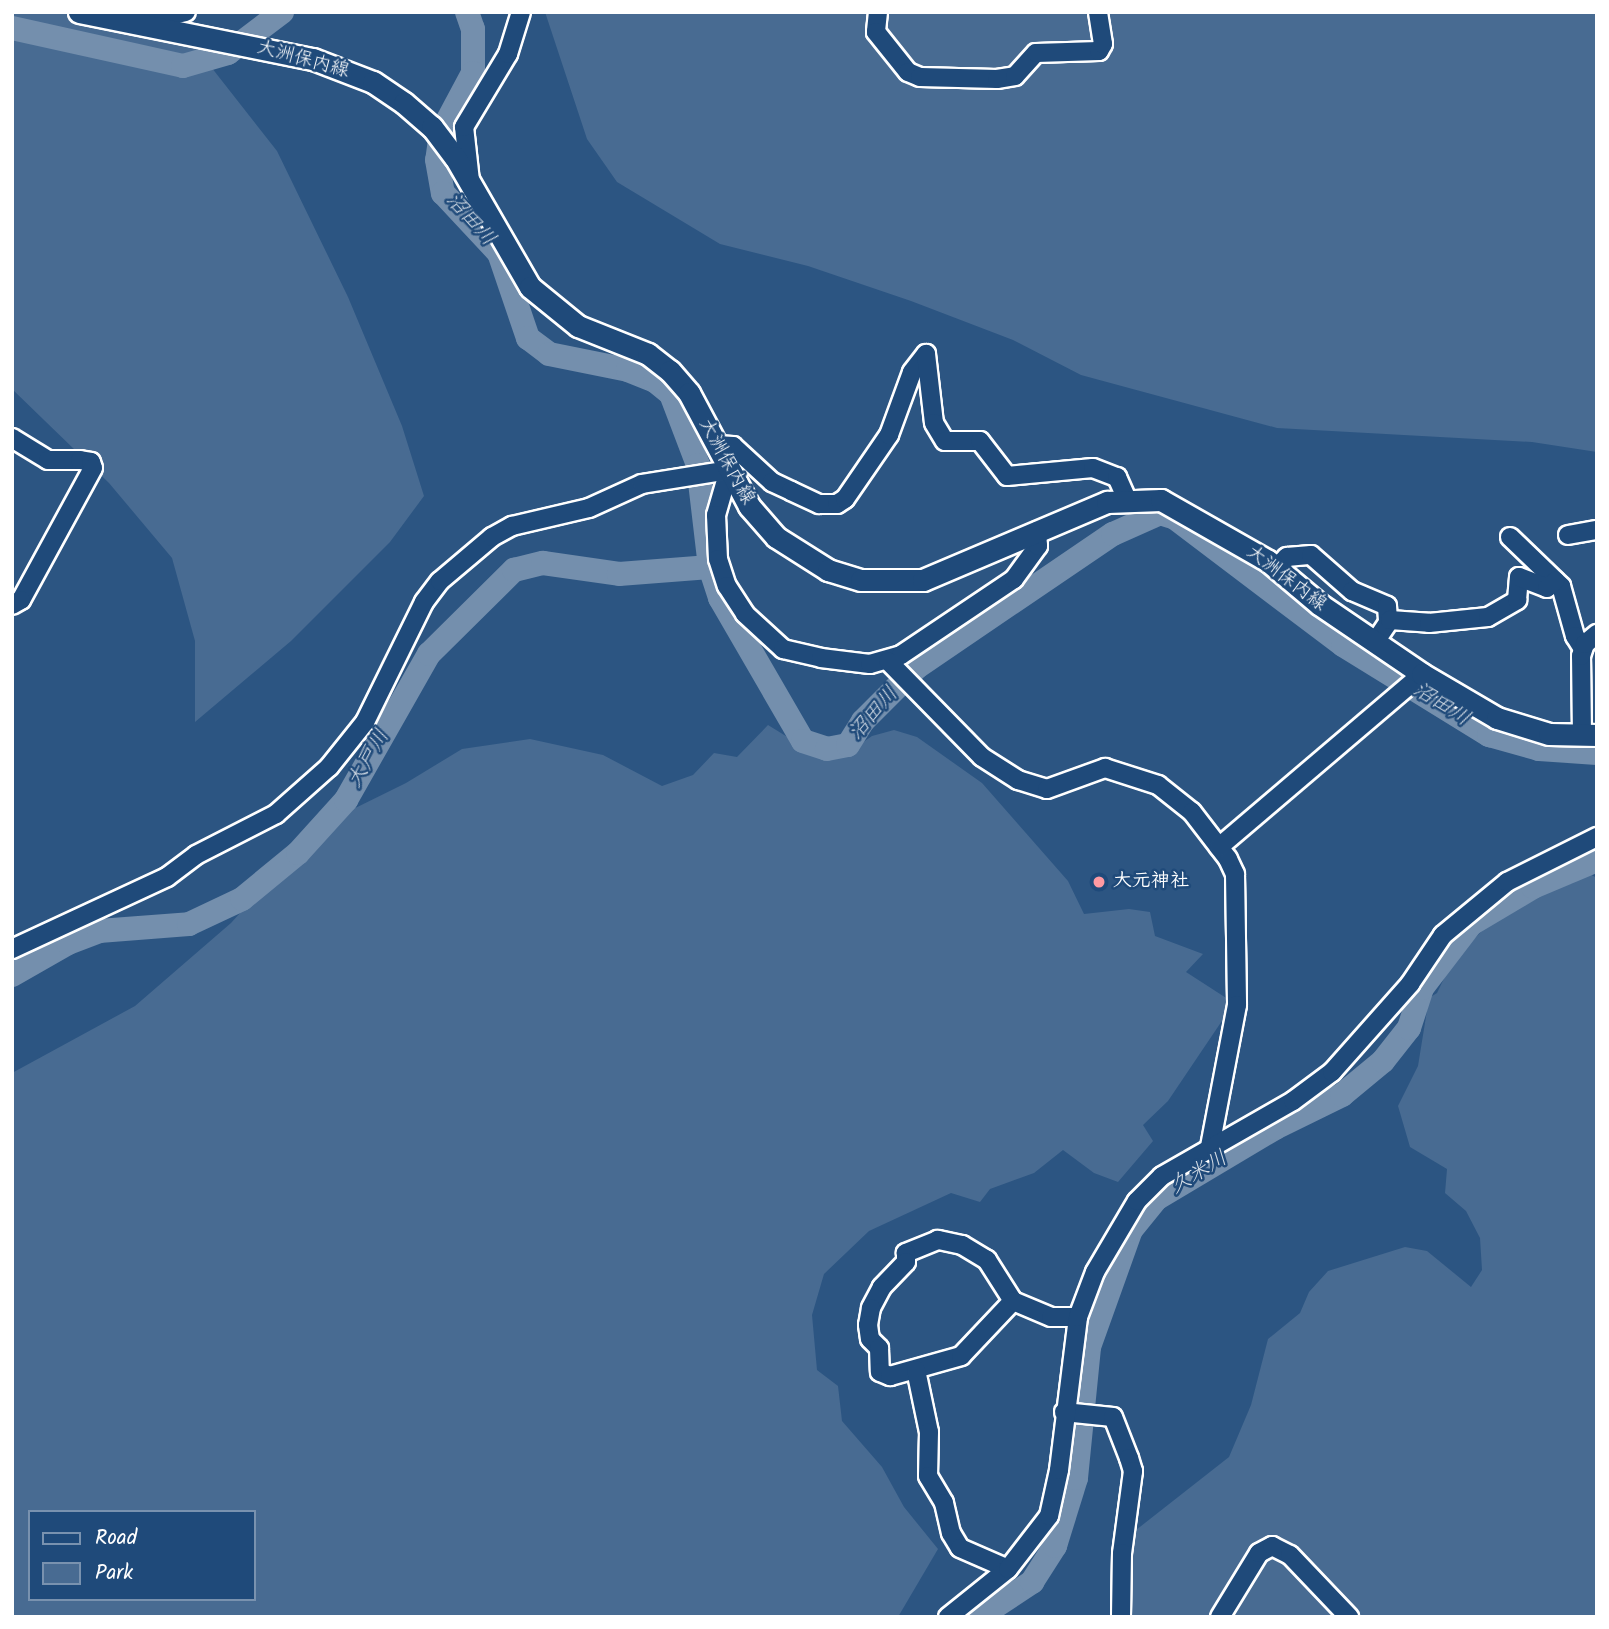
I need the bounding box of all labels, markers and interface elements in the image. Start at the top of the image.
street label: 大洲保内線 [254,37,352,83]
water label: 沼田川 [440,188,500,252]
street label: 大洲保内線 [693,415,759,509]
street label: 大洲保内線 [1241,541,1331,617]
water label: 沼田川 [1408,678,1474,732]
water label: 沼田川 [844,682,904,746]
water label: 大戸川 [342,725,396,793]
place label: 大元神社 [1113,871,1189,893]
marker: 大元神社 [1091,874,1107,890]
water label: 久米川 [1166,1146,1232,1200]
legend [28,1510,256,1601]
text: Road [95,1522,137,1555]
text: Park [95,1557,133,1590]

